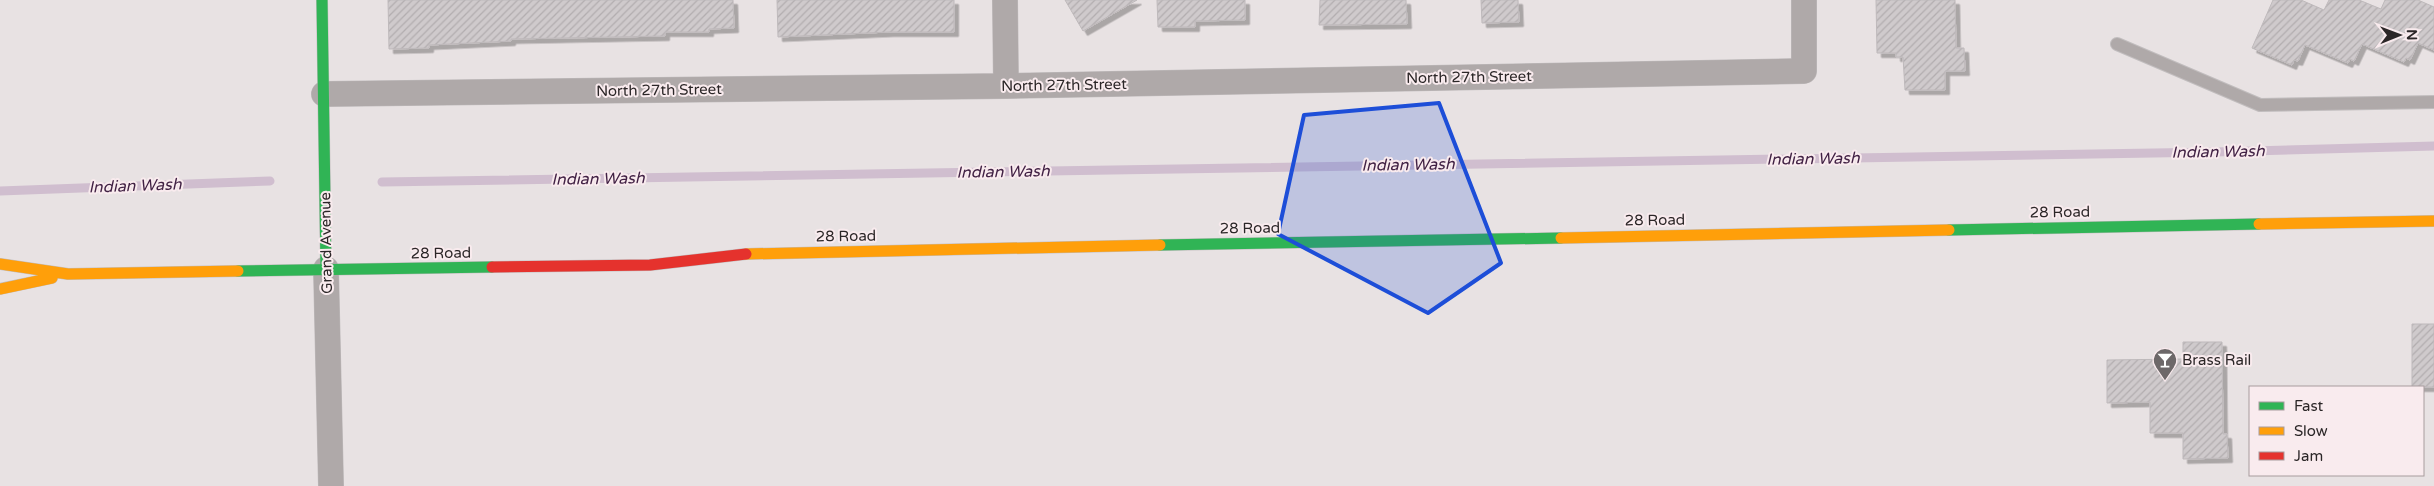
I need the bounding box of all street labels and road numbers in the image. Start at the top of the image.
street label: North 27th Street [1406,67,1532,87]
street label: North 27th Street [1001,75,1127,95]
street label: North 27th Street [596,80,722,100]
street label: Grand Avenue [316,192,336,294]
street label: 28 Road [2030,202,2090,222]
street label: 28 Road [1625,210,1685,230]
street label: 28 Road [1220,218,1280,238]
street label: 28 Road [816,226,876,246]
street label: 28 Road [411,243,471,263]

